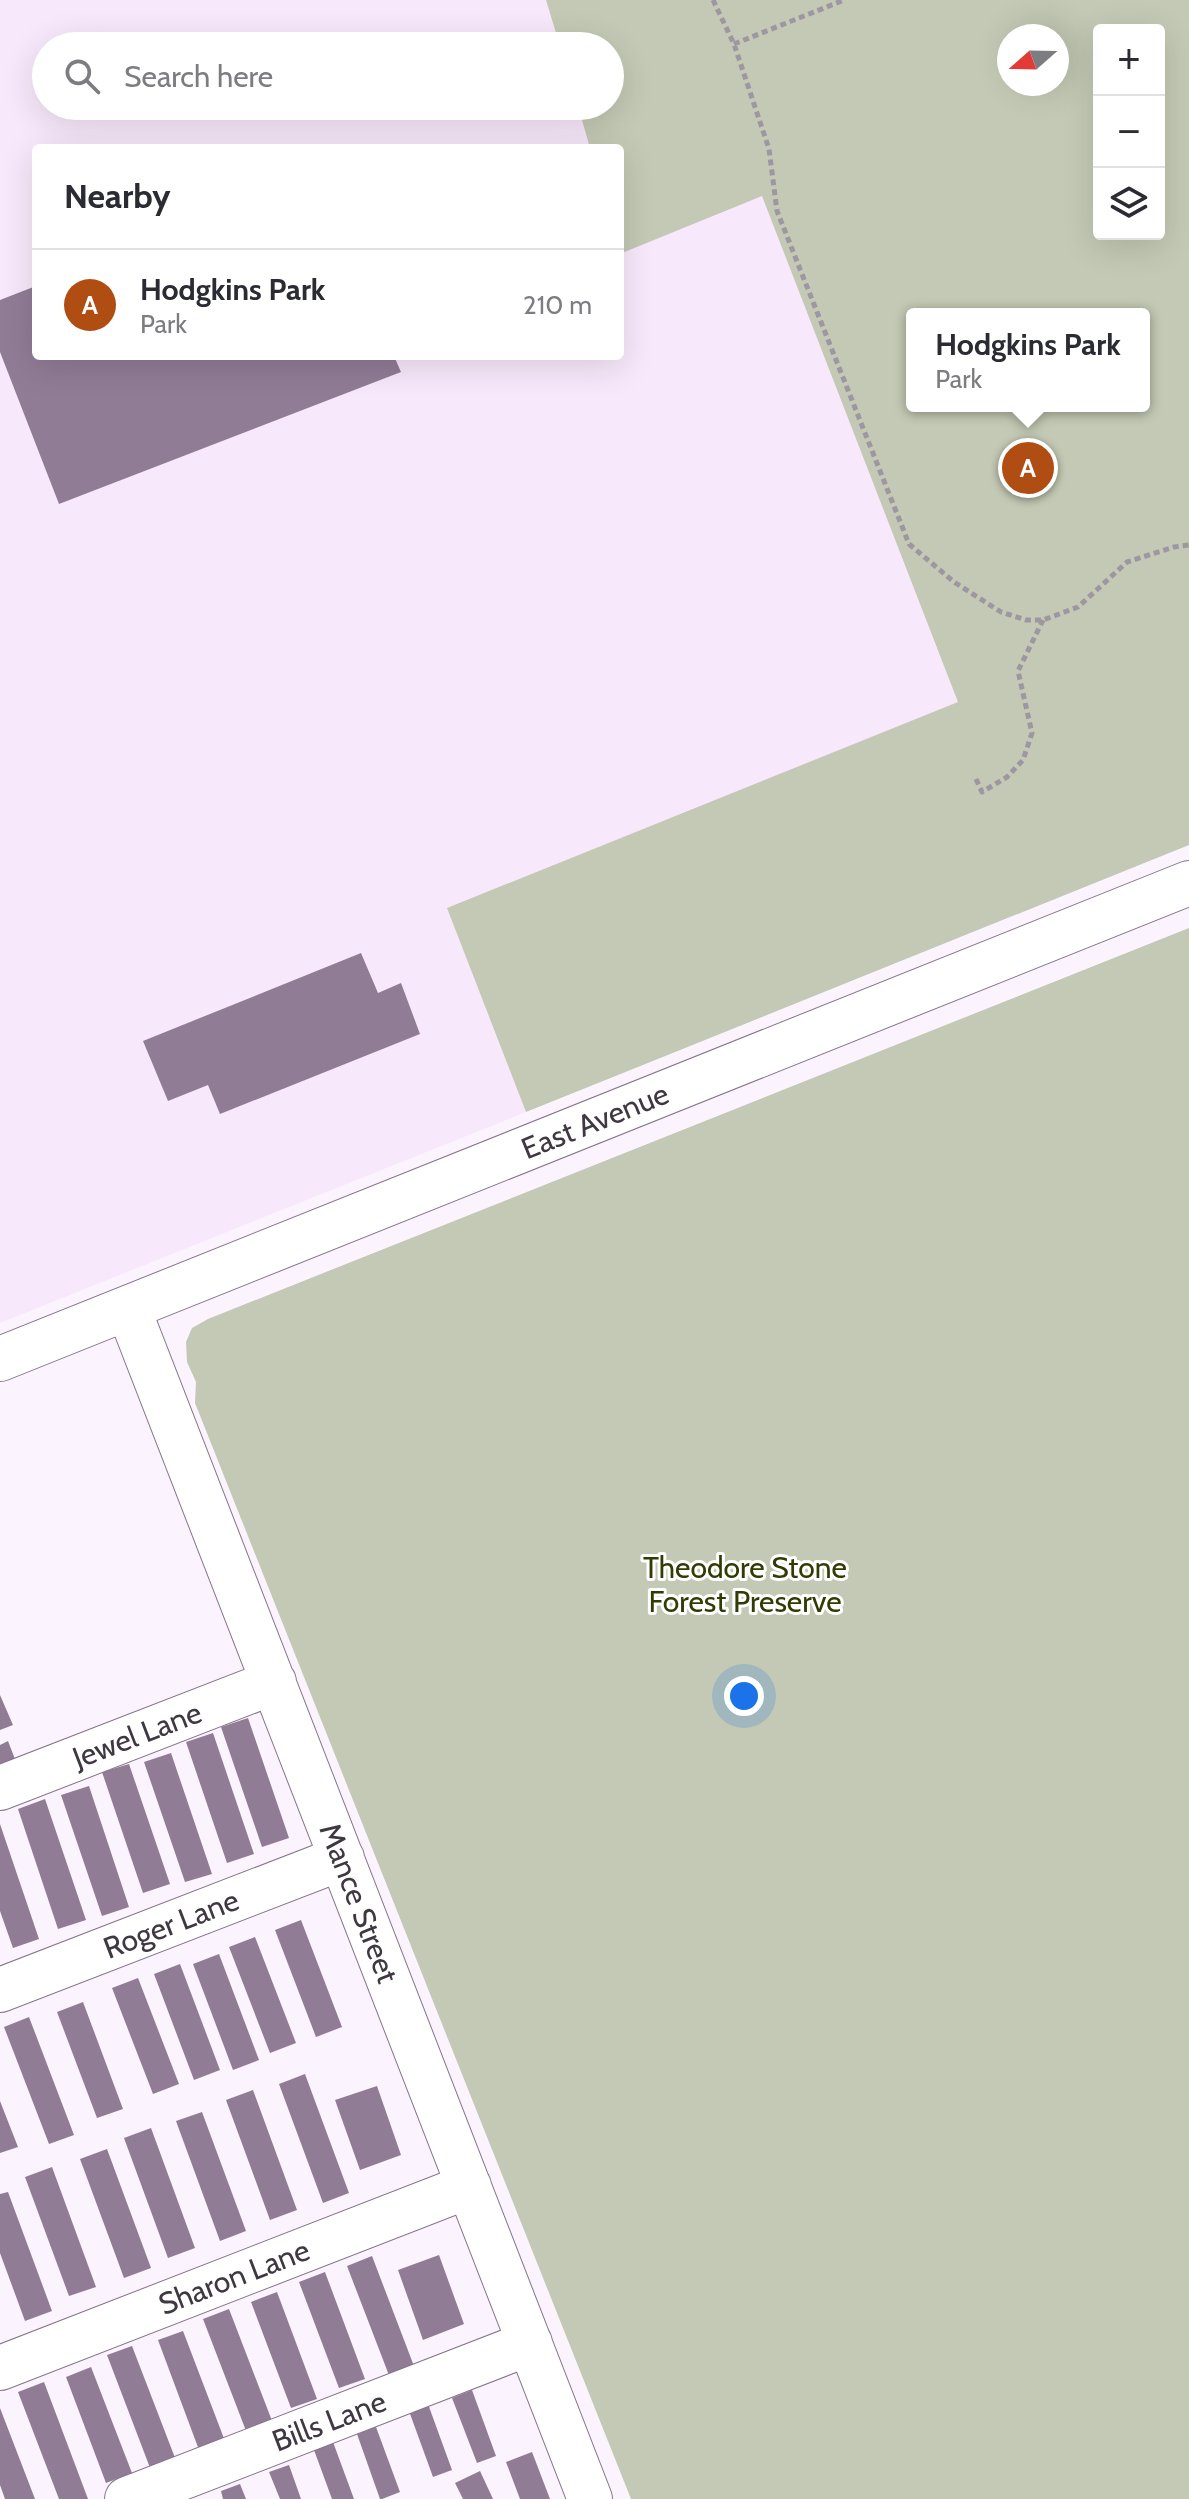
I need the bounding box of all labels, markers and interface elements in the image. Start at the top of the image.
north arrow [997,24,1069,96]
map controls [1093,24,1165,240]
button: + [1093,24,1165,96]
search box [32,32,624,120]
icon: search [60,54,104,98]
text: Search here [124,58,273,95]
button: − [1093,96,1165,168]
button: layers [1093,168,1165,240]
text: Nearby [64,175,171,217]
text: Hodgkins Park [140,271,325,308]
text: A [82,289,98,321]
text: 210 m [523,289,592,321]
text: Park [140,308,187,340]
popup [906,308,1150,412]
text: Hodgkins Park [935,326,1121,363]
text: Park [935,363,982,395]
pin: A [1002,438,1054,498]
street label: East Avenue [516,1075,674,1167]
park label: Theodore Stone Forest Preserve [643,1549,847,1620]
your location [724,1676,764,1716]
street label: Jewel Lane [66,1694,207,1777]
street label: Mance Street [312,1818,406,1988]
street label: Roger Lane [98,1881,244,1967]
street label: Sharon Lane [153,2231,315,2323]
street label: Bills Lane [267,2382,391,2460]

